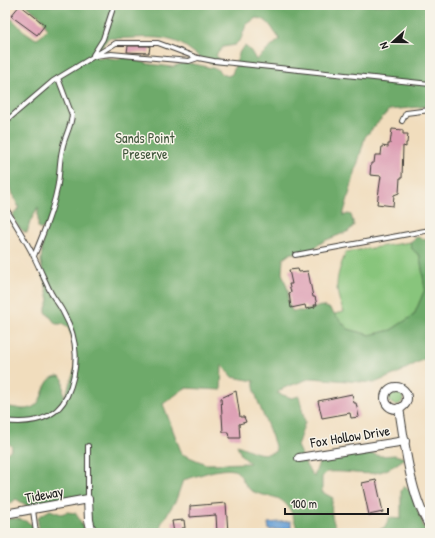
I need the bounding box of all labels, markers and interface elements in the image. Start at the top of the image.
north arrow [373,22,413,62]
text: N [376,40,391,51]
park label: Sands Point Preserve [116,128,175,163]
street label: Fox Hollow Drive [308,420,392,452]
street label: Tideway [23,481,65,508]
scale bar [285,490,388,516]
text: 100 m [291,495,317,512]

